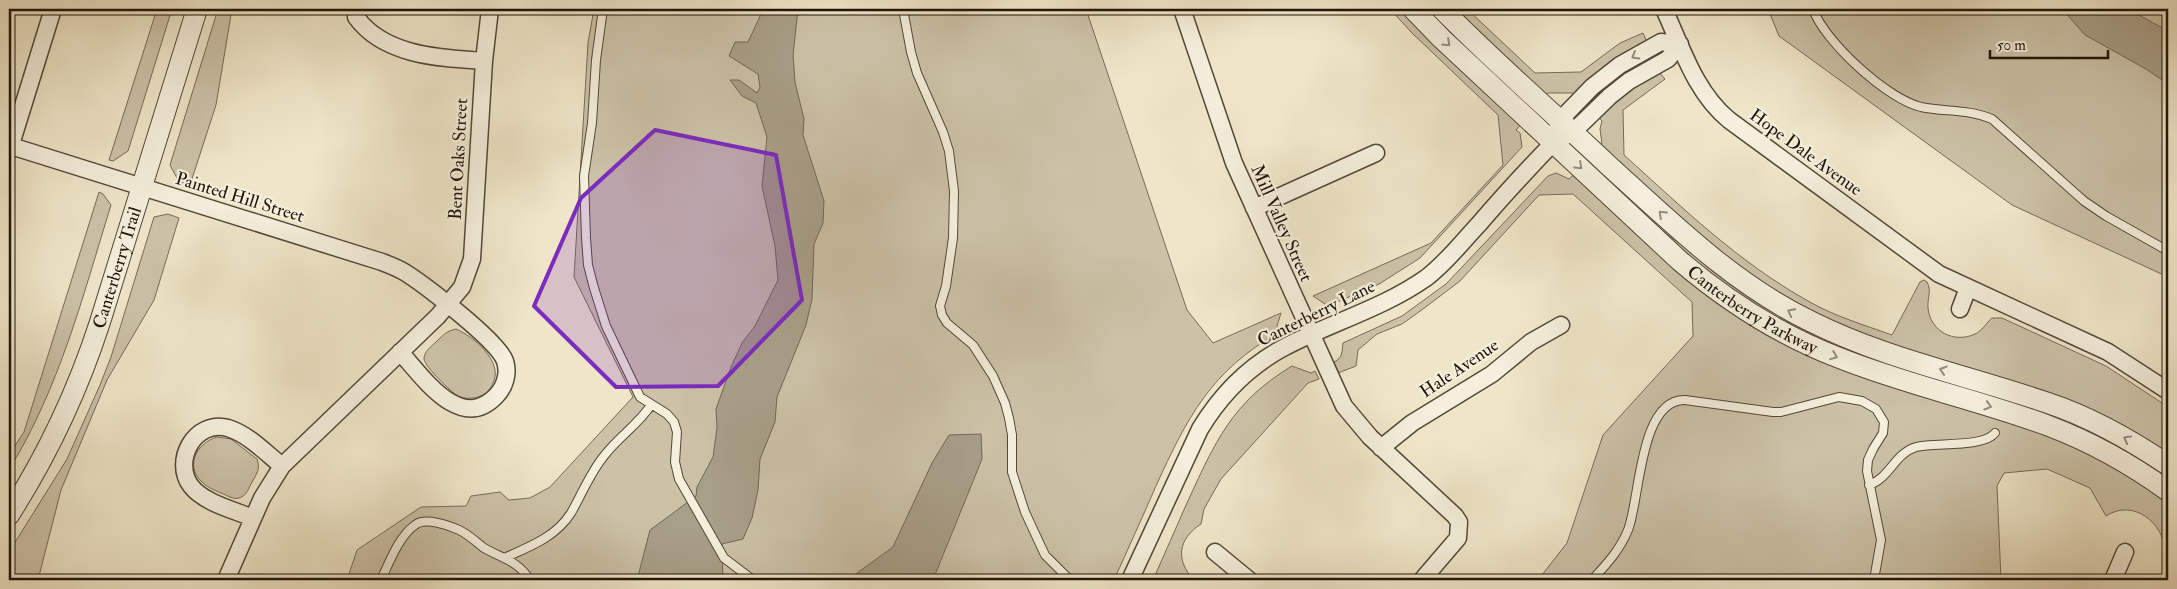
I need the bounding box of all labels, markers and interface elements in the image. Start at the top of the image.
scale bar [1990,28,2107,60]
text: 50 m [1997,36,2026,55]
one-way arrow [1441,37,1450,46]
one-way arrow [1631,49,1640,59]
street label: Bent Oaks Street [444,97,473,221]
street label: Hope Dale Avenue [1745,104,1867,201]
one-way arrow [1573,160,1582,169]
street label: Mill Valley Street [1245,161,1318,285]
street label: Painted Hill Street [173,167,307,228]
street label: Canterberry Trail [88,204,147,331]
one-way arrow [1658,211,1667,220]
street label: Canterberry Parkway [1682,261,1822,360]
street label: Canterberry Lane [1253,275,1379,352]
one-way arrow [1787,308,1796,318]
street label: Hale Avenue [1415,333,1503,403]
one-way arrow [1829,350,1837,360]
one-way arrow [1939,365,1947,375]
one-way arrow [1983,401,1992,411]
one-way arrow [2123,436,2132,446]

